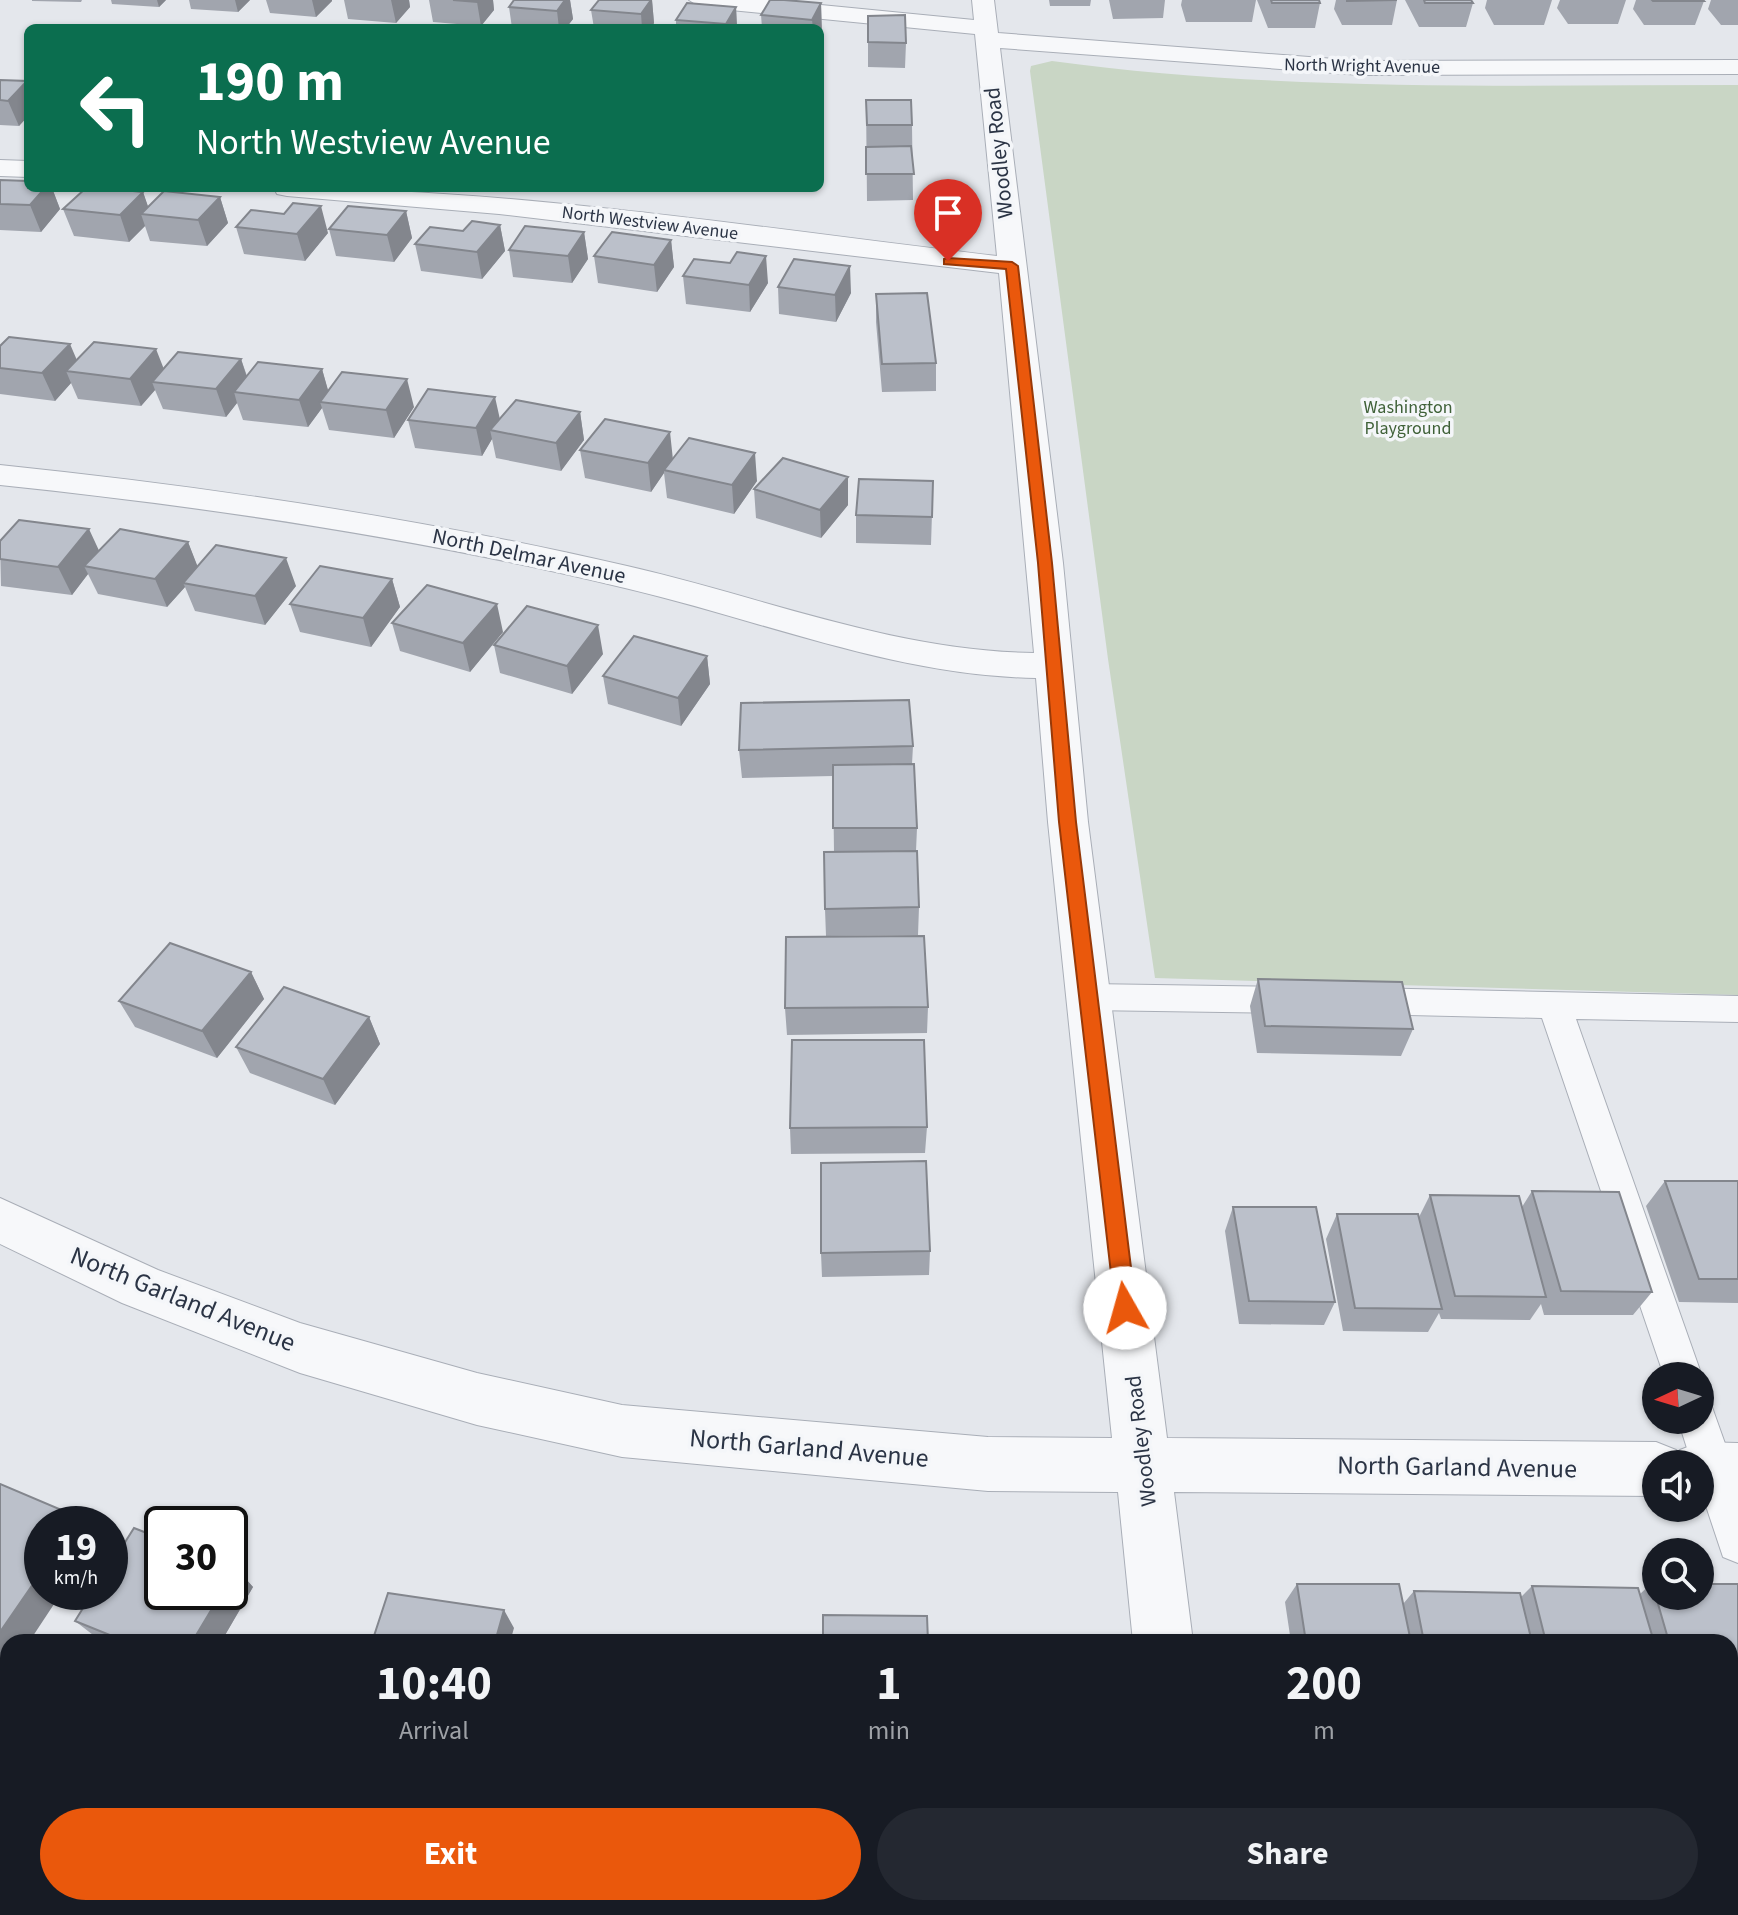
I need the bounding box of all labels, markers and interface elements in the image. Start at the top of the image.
text: 190 m [196,43,344,122]
street label: North Wright Avenue [1284,52,1440,80]
icon: left [64,56,168,160]
street label: Woodley Road [976,86,1022,220]
text: North Westview Avenue [196,117,551,168]
pin [914,179,982,261]
icon: arrive [926,191,970,235]
street label: North Westview Avenue [560,200,740,246]
park label: Washington Playground [1363,395,1453,441]
street label: North Delmar Avenue [429,520,629,592]
street label: North Garland Avenue [65,1237,301,1361]
position arrow [1083,1266,1167,1350]
north arrow [1642,1362,1714,1434]
map controls [1642,1362,1714,1610]
street label: Woodley Road [1117,1374,1165,1508]
street label: North Garland Avenue [688,1419,930,1477]
street label: North Garland Avenue [1337,1446,1577,1488]
button: sound [1642,1450,1714,1522]
speed limit sign: 30 [144,1506,248,1610]
text: 19 [55,1519,97,1576]
button: search [1642,1538,1714,1610]
text: km/h [54,1564,98,1592]
text: 10:40 [376,1650,492,1718]
text: 1 [876,1650,902,1718]
text: 200 [1286,1650,1362,1718]
text: Arrival [399,1712,469,1749]
text: min [868,1712,910,1749]
text: m [1313,1712,1335,1749]
button: Exit [40,1808,861,1900]
button: Share [877,1808,1698,1900]

